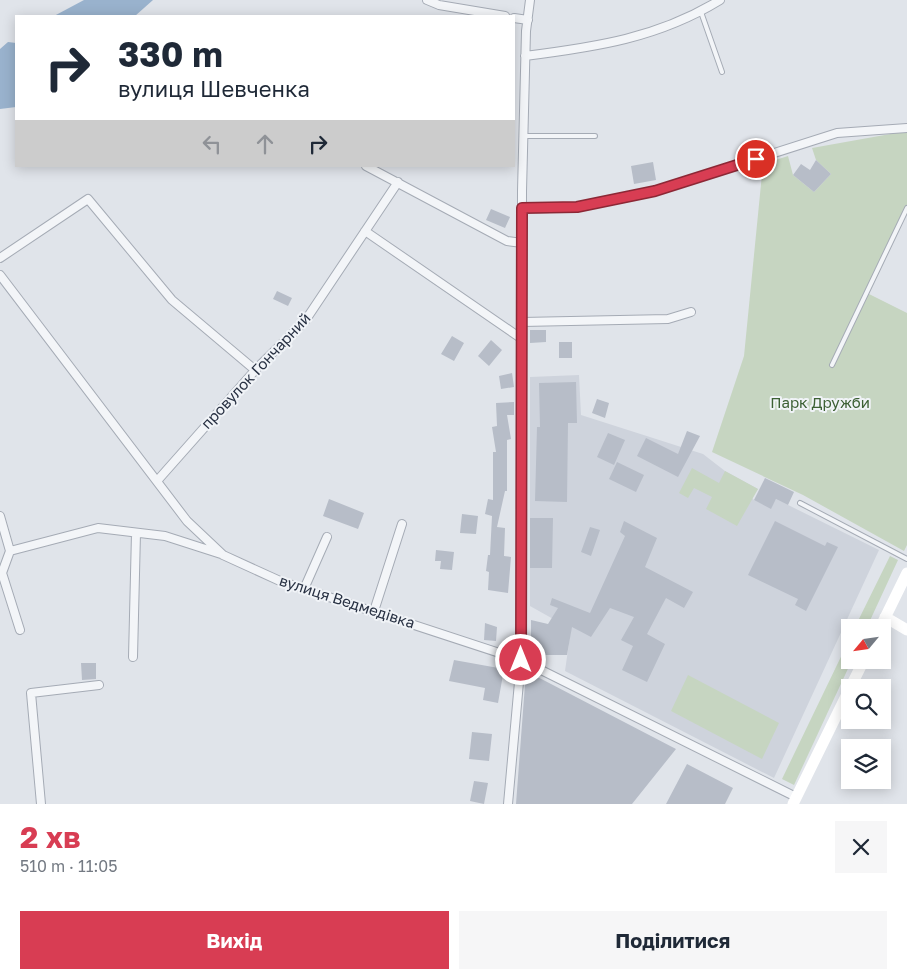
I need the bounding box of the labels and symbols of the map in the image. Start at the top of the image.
pin [735,138,777,180]
street label: провулок Гончарний [197,309,314,432]
park label: Парк Дружби [770,393,870,411]
street label: вулиця Ведмедівка [277,571,417,631]
north arrow [841,619,891,669]
position arrow [494,633,546,685]

